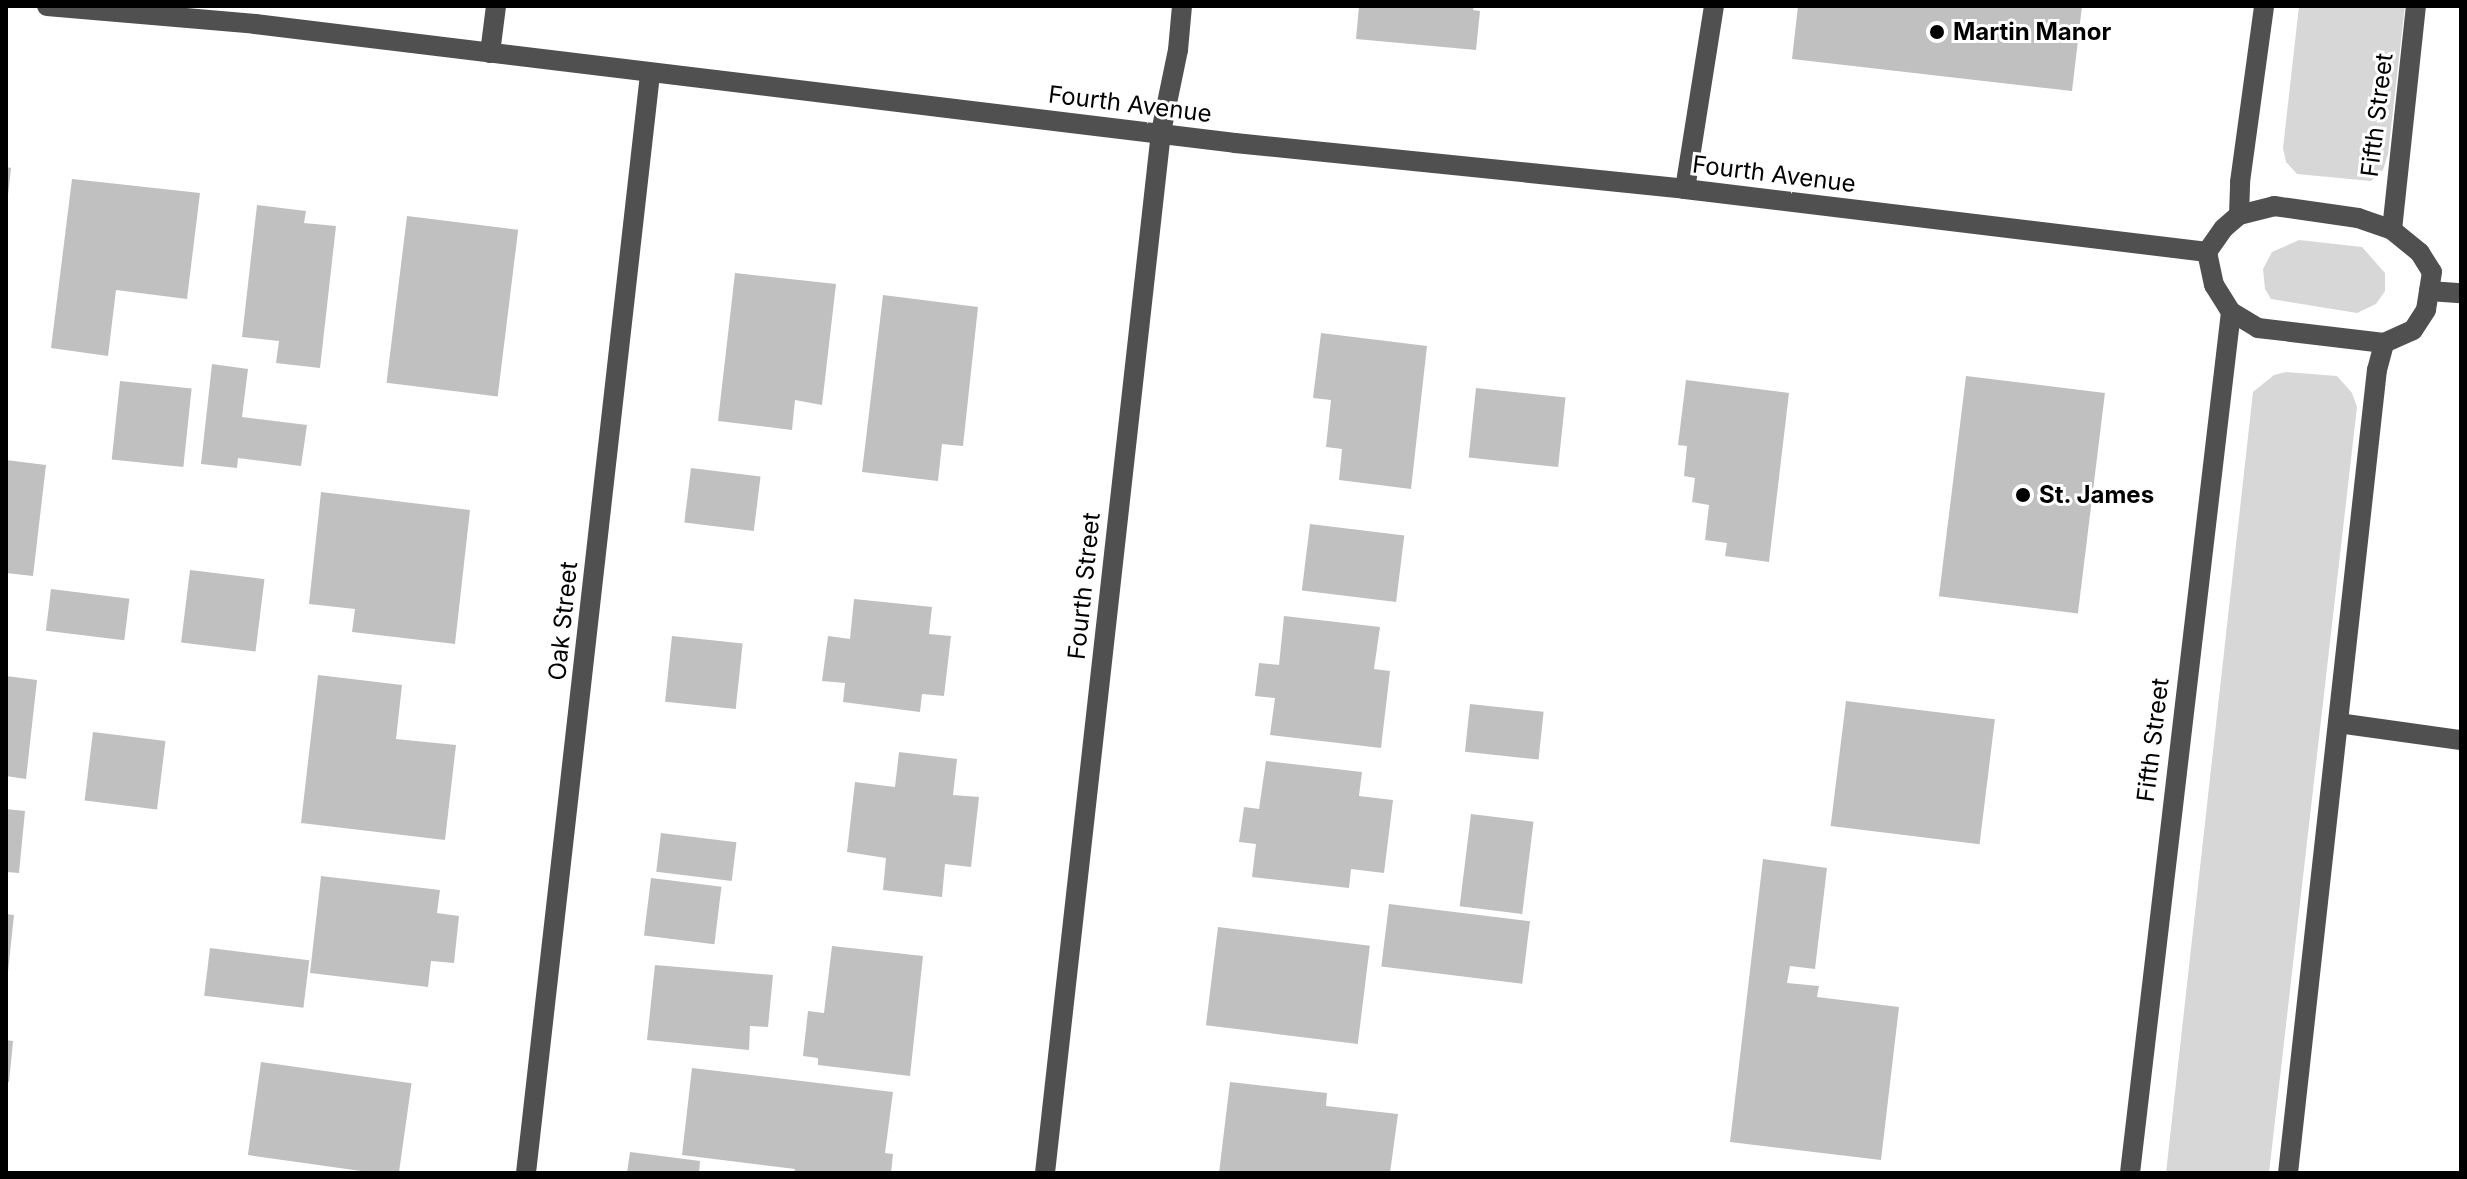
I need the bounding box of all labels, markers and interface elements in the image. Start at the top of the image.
place label: Martin Manor [1953,18,2111,46]
marker: Martin Manor [1928,23,1946,41]
street label: Fifth Street [2355,51,2399,179]
street label: Fourth Avenue [1047,80,1213,128]
street label: Fourth Avenue [1691,150,1857,198]
place label: St. James [2039,481,2155,509]
marker: St. James [2014,486,2032,504]
street label: Fourth Street [1062,511,1106,661]
street label: Oak Street [542,560,584,682]
street label: Fifth Street [2131,676,2175,804]

